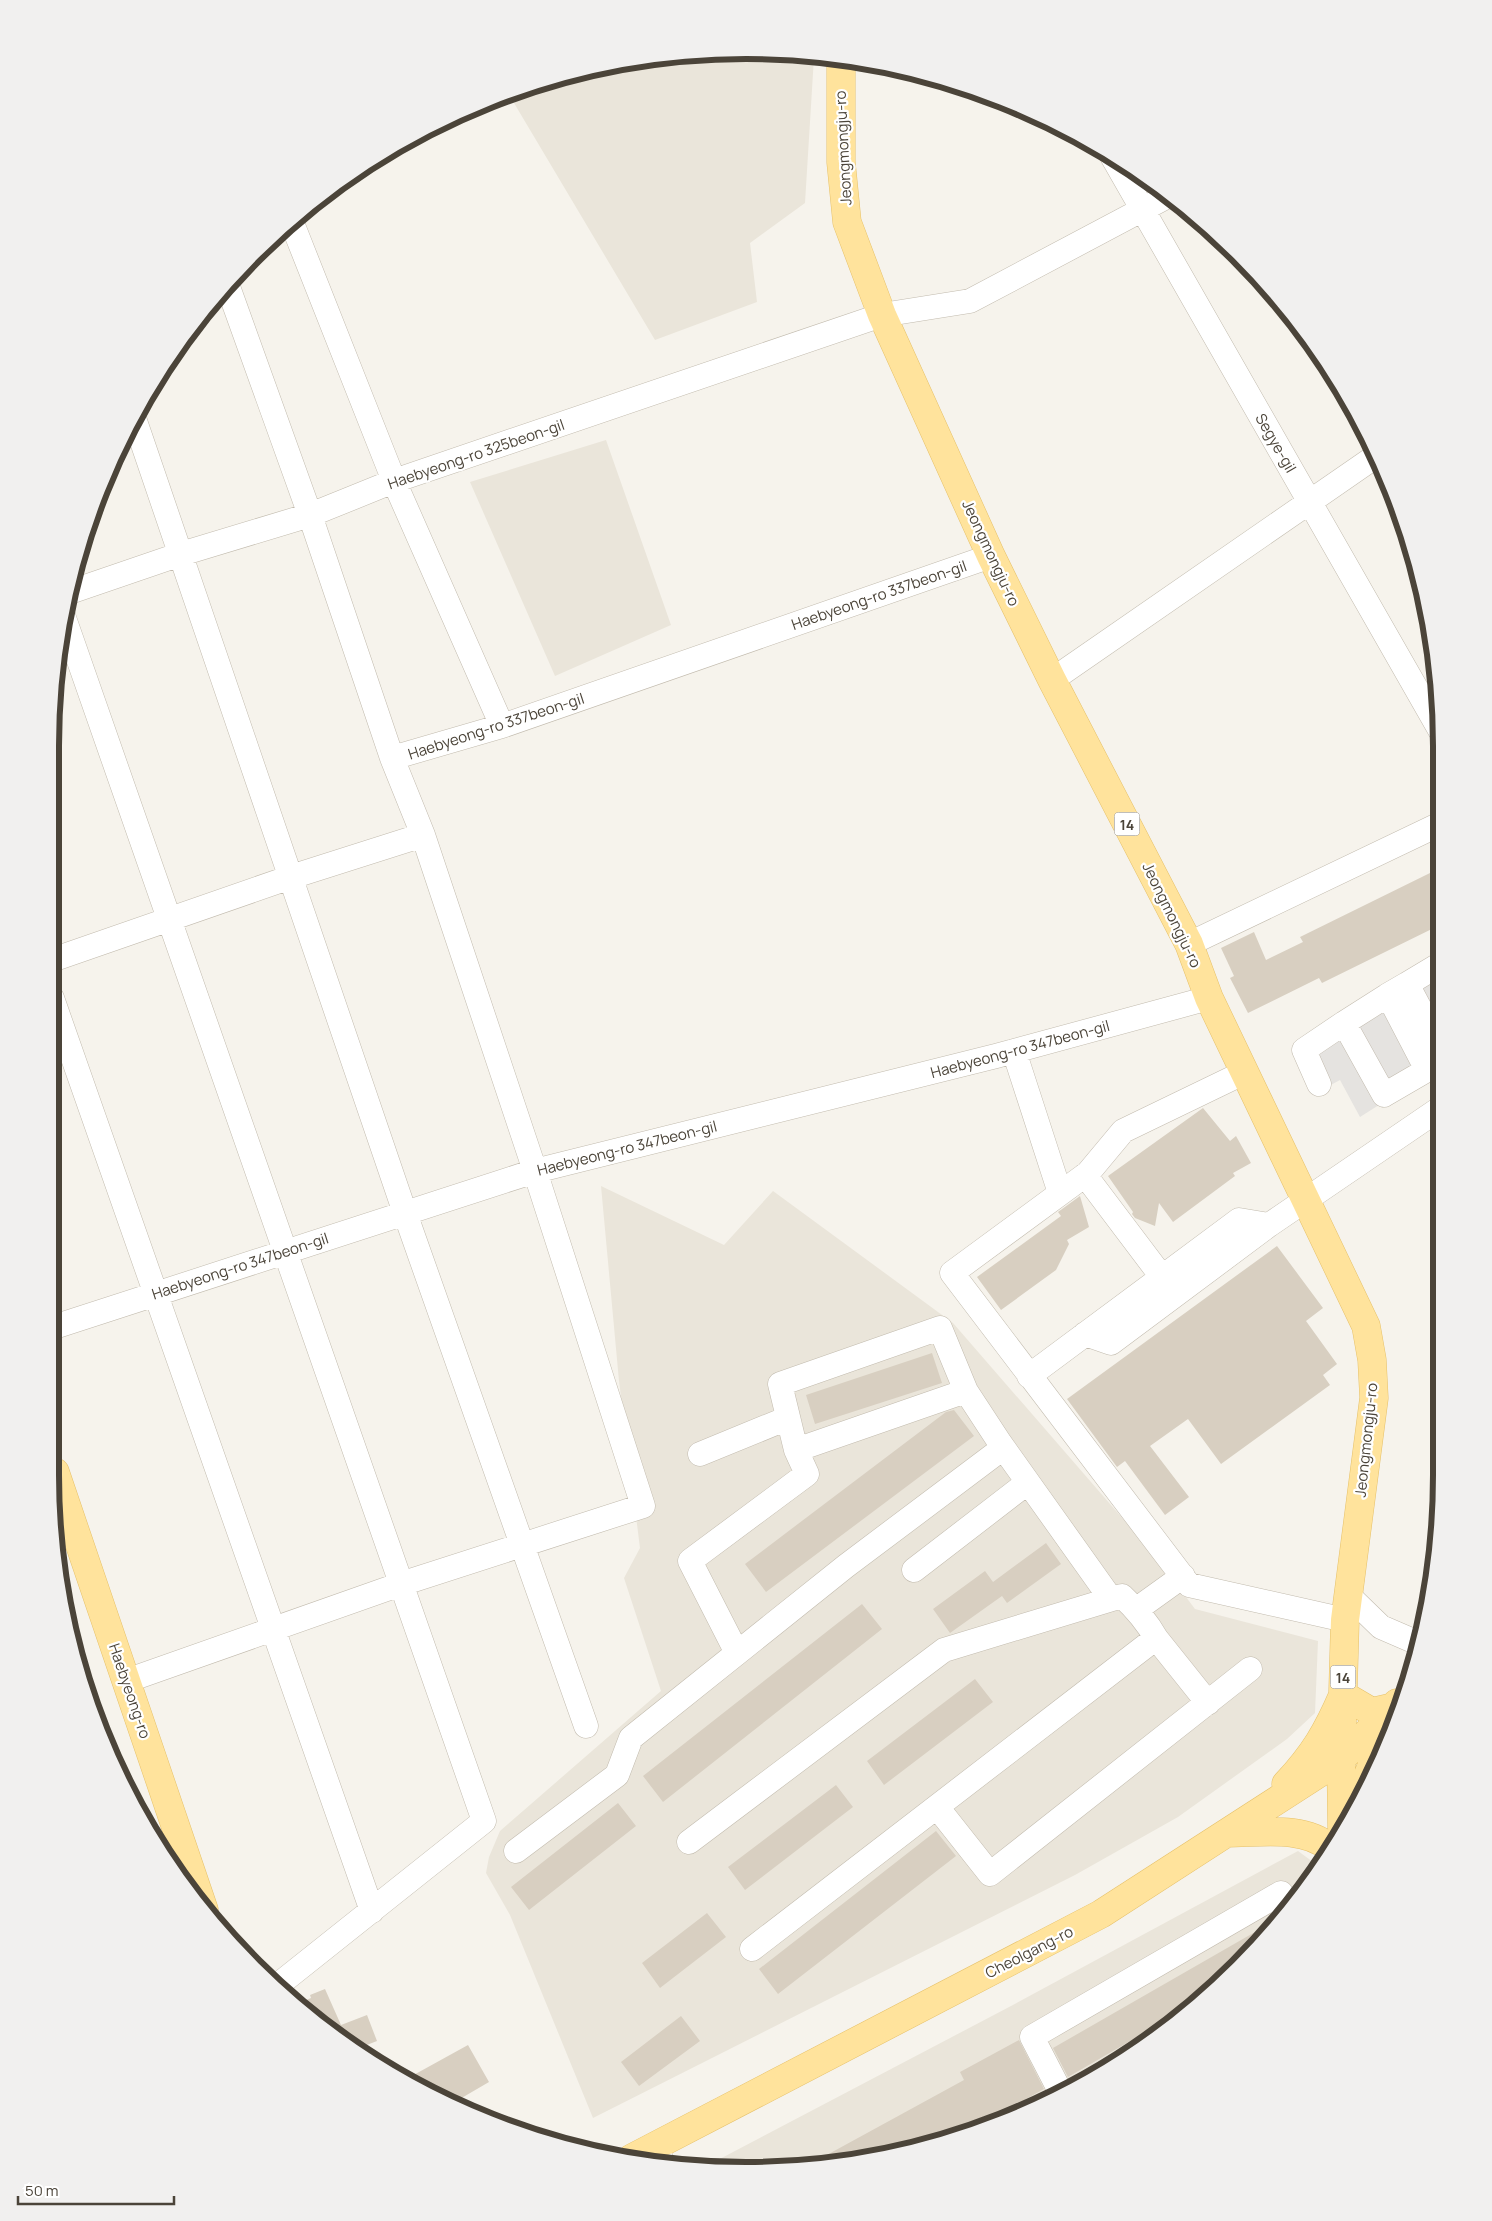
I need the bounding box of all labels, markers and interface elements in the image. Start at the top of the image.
street label: Jeongmongju-ro [830,90,856,206]
street label: Segye-gil [1251,409,1301,477]
street label: Haebyeong-ro 325beon-gil [385,414,567,494]
street label: Jeongmongju-ro [957,497,1025,610]
street label: Haebyeong-ro 337beon-gil [789,555,969,635]
street label: Haebyeong-ro 337beon-gil [405,688,587,764]
road number: 14 [1114,812,1140,836]
street label: Jeongmongju-ro [1137,859,1207,971]
street label: Haebyeong-ro 347beon-gil [928,1015,1112,1083]
street label: Haebyeong-ro 347beon-gil [535,1115,719,1181]
street label: Haebyeong-ro 347beon-gil [149,1227,331,1305]
street label: Jeongmongju-ro [1350,1382,1382,1498]
street label: Haebyeong-ro [104,1641,156,1741]
road number: 14 [1330,1665,1356,1688]
street label: Cheolgang-ro [981,1921,1077,1983]
scale bar [18,2174,174,2206]
text: 50 m [25,2180,59,2201]

